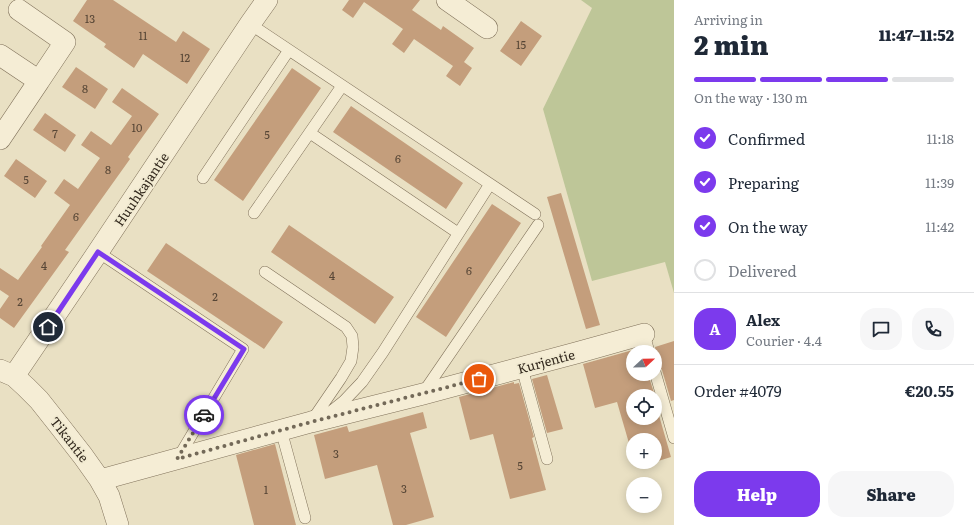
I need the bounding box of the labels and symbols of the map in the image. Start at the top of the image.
house number: 13 [85,10,95,26]
house number: 11 [139,27,148,43]
house number: 15 [516,36,526,52]
house number: 12 [180,49,190,65]
house number: 8 [82,80,88,96]
house number: 10 [132,119,142,135]
house number: 7 [52,125,58,141]
house number: 5 [264,126,270,142]
street label: Huuhkajantie [109,148,173,230]
house number: 6 [395,150,401,166]
house number: 8 [105,161,111,177]
house number: 5 [23,171,29,187]
house number: 6 [73,208,79,224]
house number: 4 [41,257,47,273]
house number: 6 [466,262,472,278]
house number: 4 [329,267,335,283]
house number: 2 [212,288,218,304]
house number: 2 [17,293,23,309]
pin [31,310,65,344]
street label: Kurjentie [515,344,577,378]
north arrow [626,345,662,381]
pin [462,362,496,396]
courier [184,395,224,435]
street label: Tikantie [46,412,94,466]
house number: 3 [333,445,339,461]
house number: 5 [517,457,523,473]
house number: 3 [401,480,407,496]
house number: 1 [264,481,269,497]

